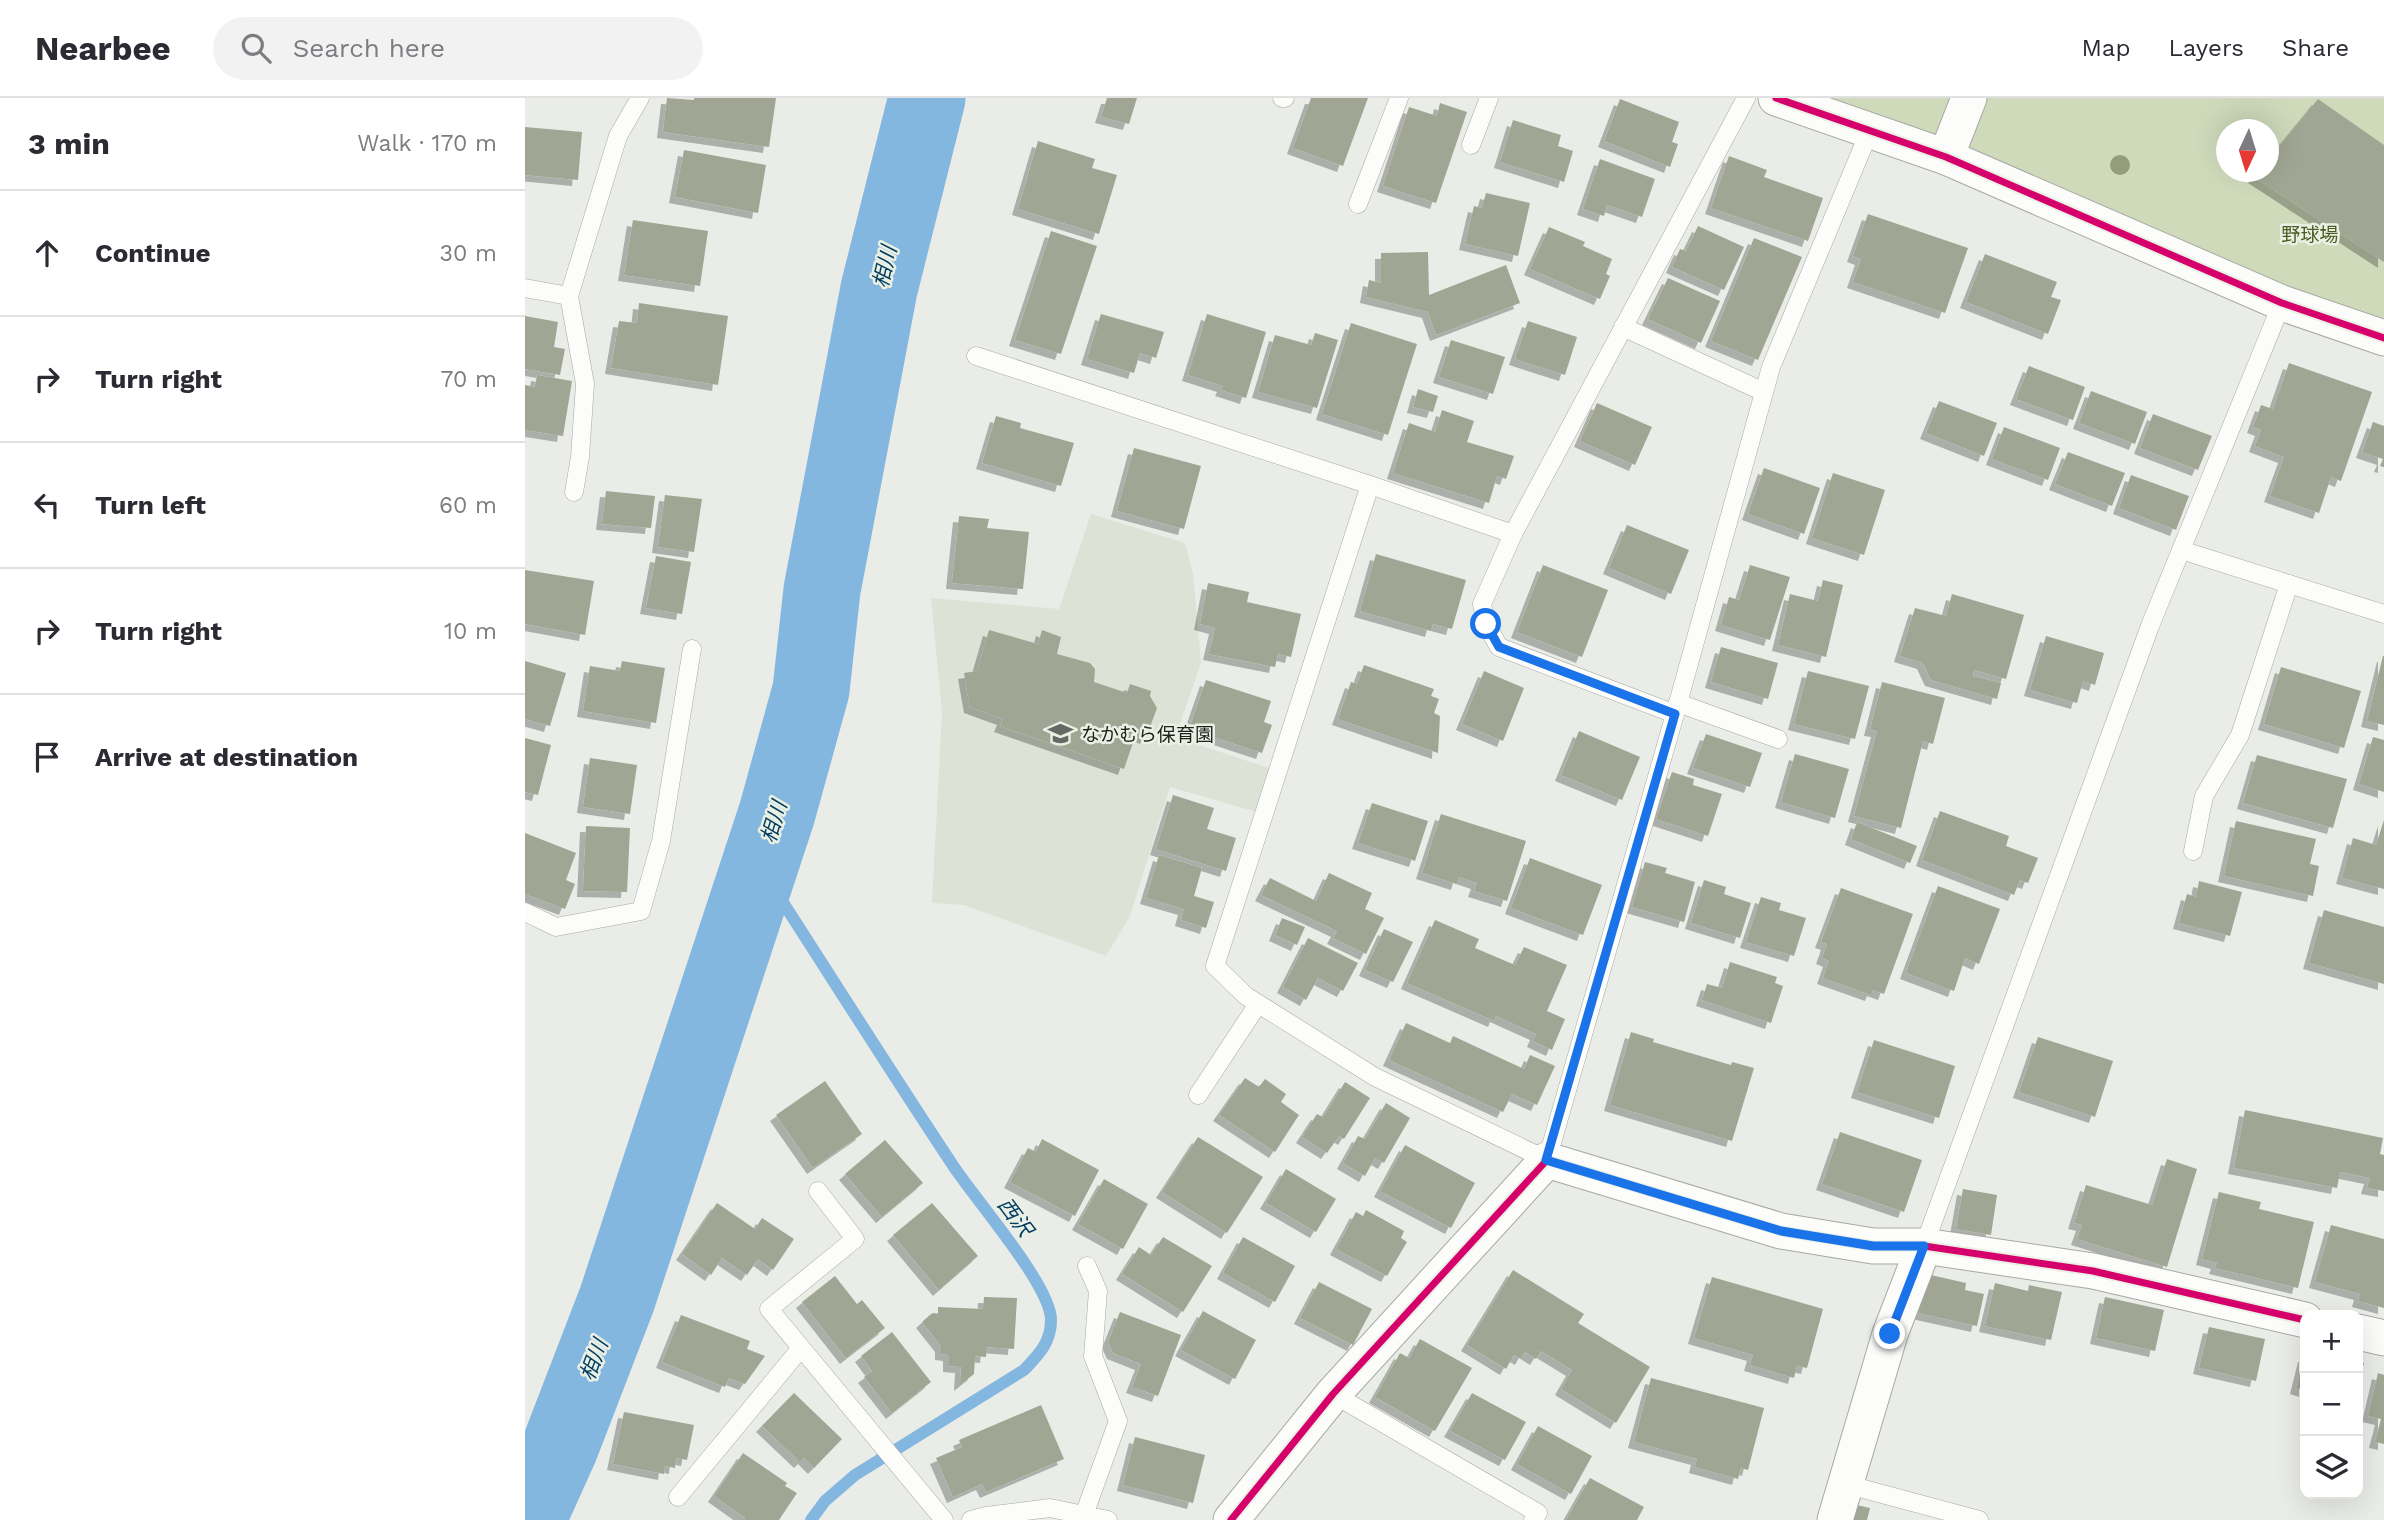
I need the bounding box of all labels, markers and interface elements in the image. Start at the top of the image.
search box [213,17,703,80]
text: Nearbee [35,29,171,68]
icon: search [237,29,275,67]
text: Search here [293,33,445,63]
text: Map [2082,34,2130,62]
text: Layers [2168,34,2244,62]
text: Share [2282,34,2349,62]
north arrow [2216,119,2279,182]
text: 3 min [28,126,110,161]
text: Walk · 170 m [357,130,497,157]
park label: 野球場 [2281,223,2339,246]
icon: ahead [28,234,66,272]
text: Continue [95,238,211,268]
text: 30 m [440,240,497,267]
water label: 相川 [868,242,902,290]
icon: right [28,360,66,398]
text: Turn right [95,364,222,394]
text: 70 m [440,366,497,393]
icon: left [28,486,66,524]
text: Turn left [95,490,206,520]
text: 60 m [439,492,497,519]
route start [1470,608,1501,639]
icon: right [28,612,66,650]
text: Turn right [95,616,222,646]
text: 10 m [444,618,497,645]
school or university icon: なかむら保育園 [1047,720,1075,748]
place label: なかむら保育園 [1081,723,1214,746]
icon: arrive [28,738,66,776]
text: Arrive at destination [95,742,358,772]
water label: 相川 [755,796,792,846]
water label: 西沢 [993,1192,1040,1243]
map controls [2300,1310,2363,1499]
button: + [2300,1310,2363,1373]
route end [1874,1318,1905,1349]
water label: 相川 [574,1334,613,1384]
button: − [2300,1373,2363,1436]
button: layers [2300,1436,2363,1499]

